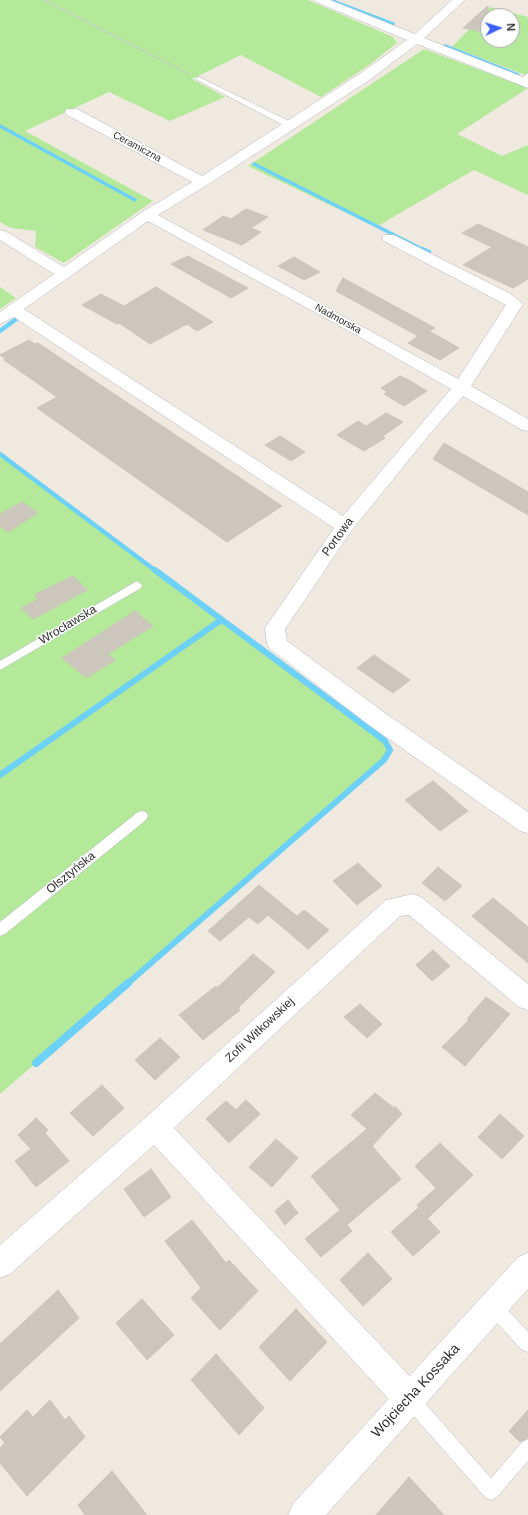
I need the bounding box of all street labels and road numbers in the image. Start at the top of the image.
street label: Ceramiczna [111,129,163,165]
street label: Nadmorska [313,301,363,337]
street label: Portowa [319,515,357,559]
street label: Wrocławska [37,602,99,648]
street label: Olsztyńska [44,849,98,897]
street label: Zofii Witkowskiej [223,994,297,1066]
street label: Wojciecha Kossaka [368,1341,464,1441]

